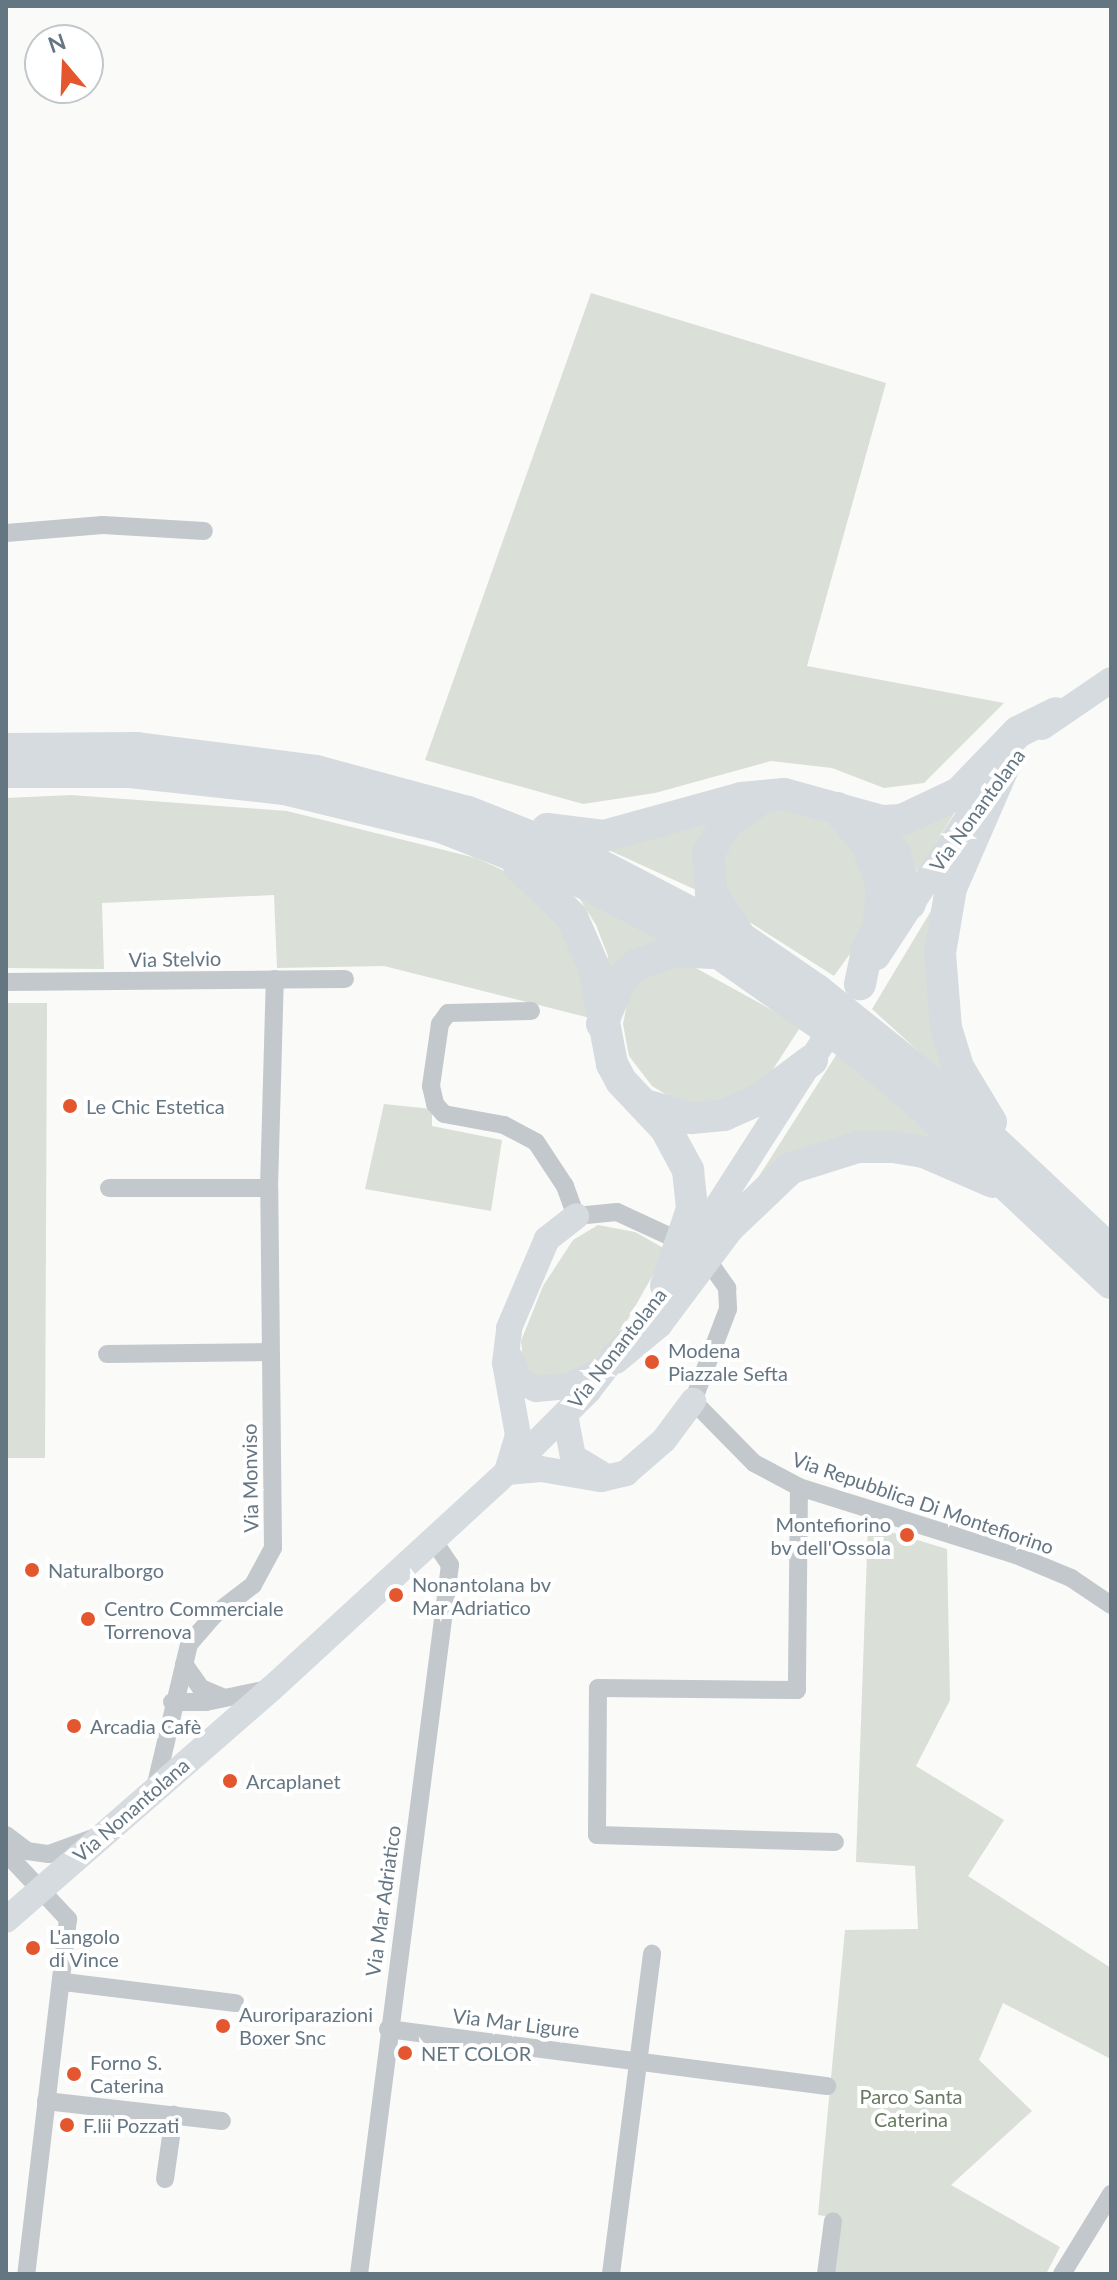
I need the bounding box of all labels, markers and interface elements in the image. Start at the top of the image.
north arrow [24,24,104,104]
text: N [44,27,69,58]
street label: Via Nonantolana [924,744,1030,876]
street label: Via Stelvio [128,946,222,972]
place label: Le Chic Estetica [86,1094,225,1118]
marker: Le Chic Estetica [61,1097,79,1115]
street label: Via Nonantolana [563,1283,671,1413]
place label: Modena Piazzale Sefta [668,1338,788,1385]
marker: Modena Piazzale Sefta [643,1353,661,1371]
street label: Via Monviso [237,1423,263,1533]
street label: Via Repubblica Di Montefiorino [789,1447,1057,1559]
place label: Montefiorino bv dell'Ossola [770,1512,891,1559]
marker: Montefiorino bv dell'Ossola [898,1526,916,1544]
place label: Naturalborgo [48,1558,164,1582]
marker: Naturalborgo [23,1561,41,1579]
place label: Nonantolana bv Mar Adriatico [412,1572,551,1619]
marker: Nonantolana bv Mar Adriatico [387,1586,405,1604]
place label: Centro Commerciale Torrenova [104,1596,284,1643]
marker: Centro Commerciale Torrenova [79,1610,97,1628]
place label: Arcadia Cafè [90,1714,201,1738]
marker: Arcadia Cafè [65,1717,83,1735]
street label: Via Nonantolana [68,1753,194,1867]
place label: Arcaplanet [246,1769,341,1793]
marker: Arcaplanet [221,1772,239,1790]
street label: Via Mar Adriatico [360,1823,406,1979]
place label: L'angolo di Vince [49,1924,120,1971]
marker: L'angolo di Vince [24,1939,42,1957]
place label: Auroriparazioni Boxer Snc [239,2002,373,2049]
street label: Via Mar Ligure [451,2003,581,2043]
marker: Auroriparazioni Boxer Snc [214,2017,232,2035]
place label: NET COLOR [421,2041,532,2065]
marker: NET COLOR [396,2044,414,2062]
place label: Forno S. Caterina [90,2050,164,2097]
marker: Forno S. Caterina [65,2065,83,2083]
park label: Parco Santa Caterina [859,2085,963,2132]
place label: F.lii Pozzati [83,2113,179,2137]
marker: F.lii Pozzati [58,2116,76,2134]

